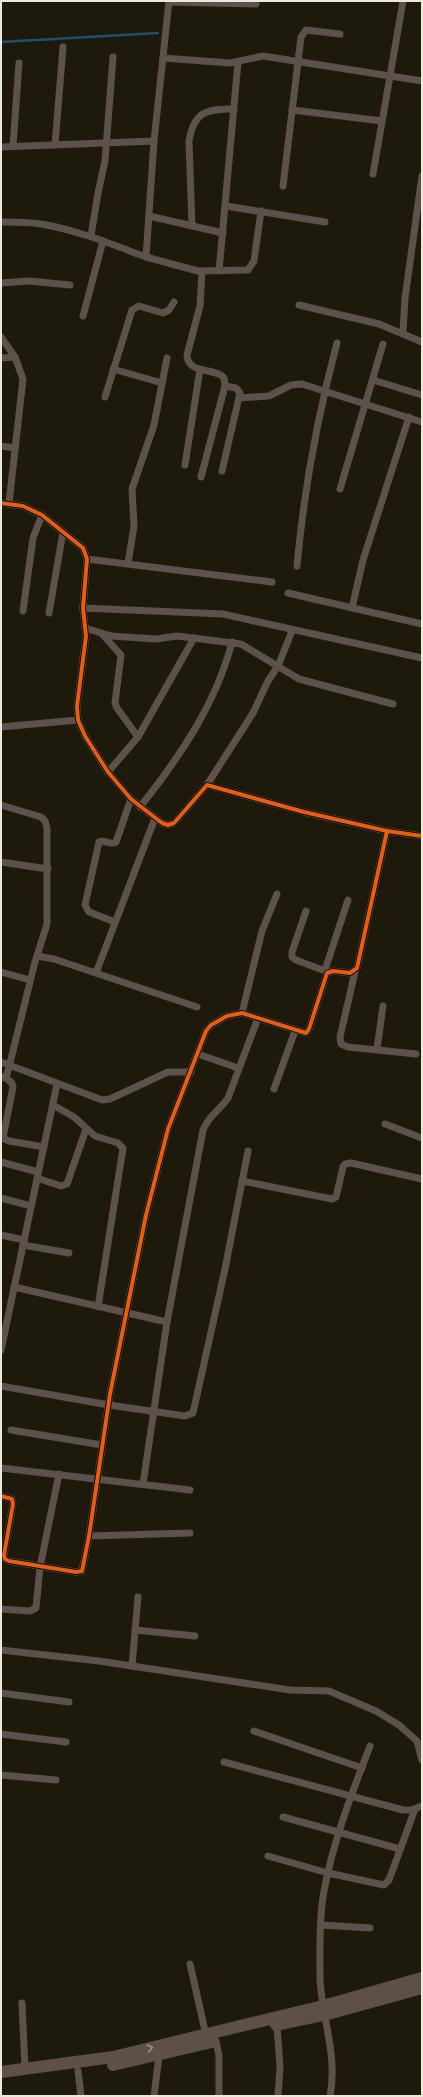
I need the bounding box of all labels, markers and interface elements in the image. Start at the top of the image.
one-way arrow [147,2044,153,2052]

